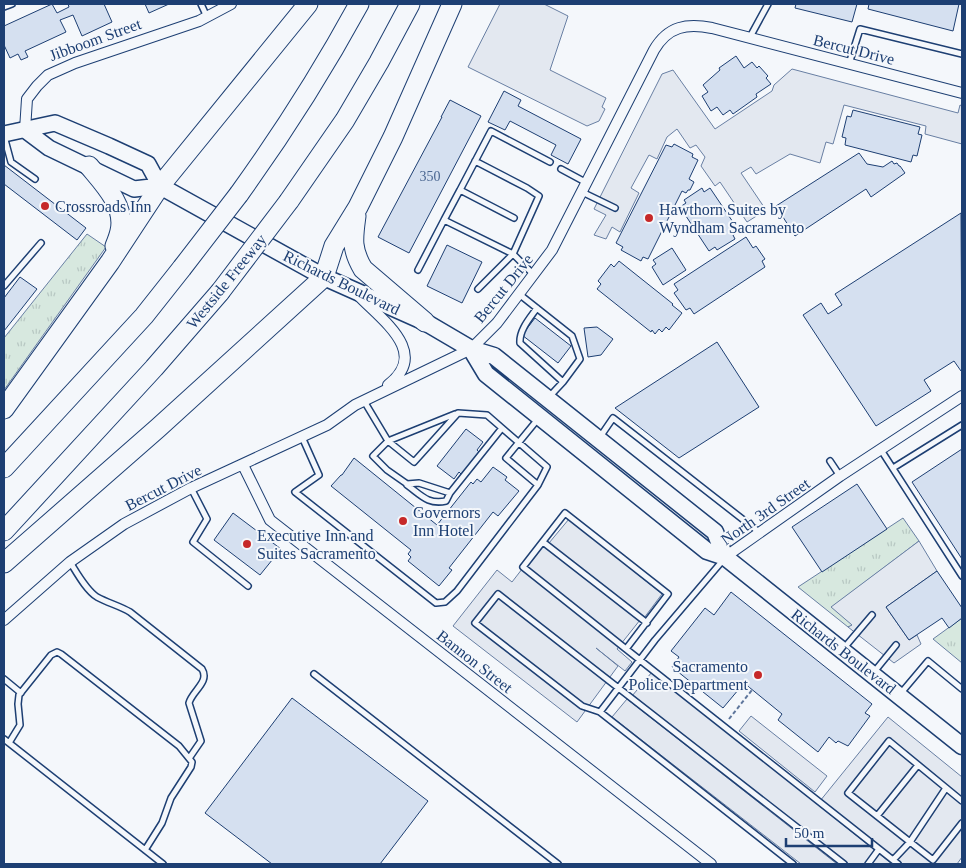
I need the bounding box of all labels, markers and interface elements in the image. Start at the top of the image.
street label: Jibboom Street [47,15,144,64]
street label: Bercut Drive [812,31,896,68]
house number: 350 [420,169,441,184]
place label: Crossroads Inn [55,198,151,215]
marker: Crossroads Inn [39,200,51,212]
place label: Hawthorn Suites by Wyndham Sacramento [659,201,804,237]
marker: Hawthorn Suites by Wyndham Sacramento [643,212,655,224]
street label: Westside Freeway [183,231,270,333]
street label: Richards Boulevard [281,247,403,318]
street label: Bercut Drive [471,251,536,326]
street label: Bercut Drive [122,461,204,514]
street label: North 3rd Street [718,474,813,548]
place label: Governors Inn Hotel [413,504,481,539]
marker: Governors Inn Hotel [397,515,409,527]
place label: Executive Inn and Suites Sacramento [257,527,376,562]
marker: Executive Inn and Suites Sacramento [241,538,253,550]
street label: Richards Boulevard [788,605,899,697]
street label: Bannon Street [434,627,516,696]
place label: Sacramento Police Department [628,658,749,694]
marker: Sacramento Police Department [752,669,764,681]
scale bar [786,816,872,848]
text: 50 m [794,825,825,841]

